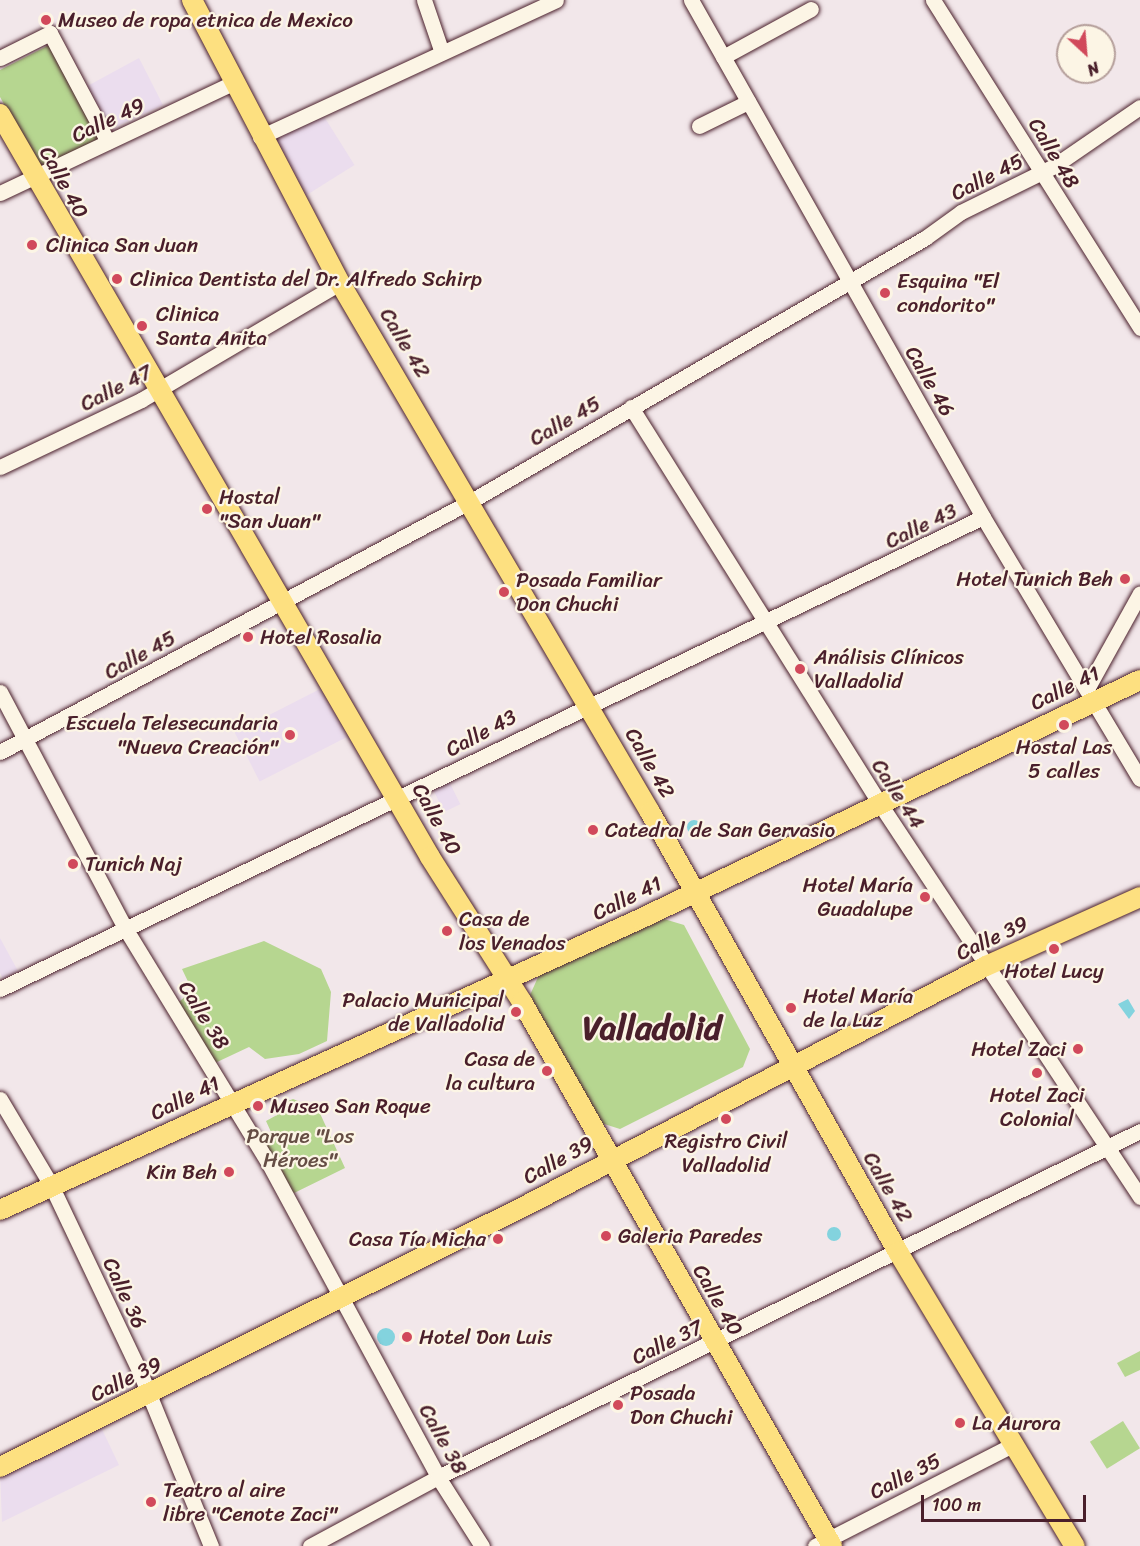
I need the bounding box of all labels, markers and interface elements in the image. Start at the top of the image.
place label: Museo de ropa etnica de Mexico [58,7,353,33]
marker: Museo de ropa etnica de Mexico [39,13,53,27]
north arrow [1056,24,1116,84]
text: N [1082,53,1105,84]
street label: Calle 49 [67,92,149,148]
street label: Calle 48 [1023,113,1085,193]
street label: Calle 40 [34,142,94,222]
street label: Calle 45 [947,148,1027,206]
place label: Clinica San Juan [46,232,198,258]
marker: Clinica San Juan [23,236,41,254]
place label: Clinica Dentista del Dr. Alfredo Schirp [130,266,482,292]
place label: Esquina "El condorito" [897,268,999,318]
marker: Clinica Dentista del Dr. Alfredo Schirp [108,270,126,288]
marker: Esquina "El condorito" [878,286,892,300]
place label: Clinica Santa Anita [156,301,267,351]
street label: Calle 42 [374,303,436,383]
marker: Clinica Santa Anita [133,317,151,335]
street label: Calle 46 [900,341,960,421]
street label: Calle 47 [76,359,156,417]
street label: Calle 45 [525,391,605,451]
place label: Hostal "San Juan" [219,484,320,534]
street label: Calle 43 [881,498,961,554]
marker: Hostal "San Juan" [200,502,214,516]
place label: Hotel Tunich Beh [956,566,1113,592]
place label: Posada Familiar Don Chuchi [516,567,662,617]
marker: Hotel Tunich Beh [1118,572,1132,586]
marker: Posada Familiar Don Chuchi [497,585,511,599]
place label: Hotel Rosalia [260,624,383,650]
street label: Calle 45 [100,625,180,685]
marker: Hotel Rosalia [241,630,255,644]
place label: Análisis Clínicos Valladolid [814,644,964,694]
marker: Análisis Clínicos Valladolid [791,660,809,678]
street label: Calle 41 [1026,660,1104,716]
street label: Calle 43 [441,704,521,762]
place label: Escuela Telesecundaria "Nueva Creación" [65,710,278,760]
marker: Hostal Las 5 calles [1057,718,1071,732]
street label: Calle 42 [620,723,680,803]
marker: Escuela Telesecundaria "Nueva Creación" [283,728,297,742]
place label: Hostal Las 5 calles [1016,734,1112,784]
street label: Calle 44 [866,754,930,834]
street label: Calle 40 [407,779,467,859]
place label: Catedral de San Gervasio [605,817,836,843]
marker: Catedral de San Gervasio [586,823,600,837]
place label: Tunich Naj [85,851,182,877]
marker: Tunich Naj [66,857,80,871]
street label: Calle 41 [588,870,666,926]
place label: Hotel María Guadalupe [803,872,913,922]
marker: Hotel María Guadalupe [918,890,932,904]
place label: Casa de los Venados [459,906,564,956]
street label: Calle 39 [952,910,1032,966]
marker: Casa de los Venados [440,924,454,938]
marker: Hotel Lucy [1047,942,1061,956]
place label: Hotel Lucy [1004,958,1104,984]
street label: Calle 38 [173,976,235,1054]
place label: Hotel María de la Luz [803,983,913,1033]
place label: Palacio Municipal de Valladolid [342,987,504,1037]
marker: Hotel María de la Luz [784,1001,798,1015]
marker: Palacio Municipal de Valladolid [509,1005,523,1019]
district label: Valladolid [583,1009,721,1049]
place label: Hotel Zaci [971,1036,1066,1062]
marker: Hotel Zaci [1071,1042,1085,1056]
place label: Casa de la cultura [446,1046,535,1096]
marker: Casa de la cultura [540,1064,554,1078]
marker: Hotel Zaci Colonial [1030,1066,1044,1080]
street label: Calle 41 [146,1070,224,1126]
place label: Hotel Zaci Colonial [989,1082,1085,1132]
place label: Museo San Roque [270,1093,430,1119]
marker: Museo San Roque [251,1099,265,1113]
marker: Registro Civil Valladolid [719,1112,733,1126]
park label: Parque "Los Héroes" [246,1123,354,1173]
place label: Registro Civil Valladolid [665,1128,787,1178]
street label: Calle 39 [519,1130,597,1190]
street label: Calle 42 [858,1147,918,1227]
place label: Kin Beh [147,1159,217,1185]
marker: Kin Beh [222,1165,236,1179]
place label: Galeria Paredes [618,1223,761,1249]
place label: Casa Tía Micha [348,1226,486,1252]
marker: Galeria Paredes [599,1229,613,1243]
marker: Casa Tía Micha [491,1232,505,1246]
street label: Calle 36 [98,1254,152,1332]
street label: Calle 40 [688,1260,748,1340]
street label: Calle 37 [628,1314,706,1370]
place label: Hotel Don Luis [419,1324,552,1350]
marker: Hotel Don Luis [400,1330,414,1344]
street label: Calle 39 [86,1351,166,1407]
place label: Posada Don Chuchi [630,1380,733,1430]
marker: Posada Don Chuchi [611,1398,625,1412]
street label: Calle 38 [414,1400,472,1478]
place label: La Aurora [972,1410,1061,1436]
marker: La Aurora [953,1416,967,1430]
street label: Calle 35 [865,1447,945,1505]
place label: Teatro al aire libre "Cenote Zaci" [163,1477,337,1527]
scale bar [924,1483,1089,1521]
text: 100 m [932,1489,981,1521]
marker: Teatro al aire libre "Cenote Zaci" [144,1495,158,1509]

